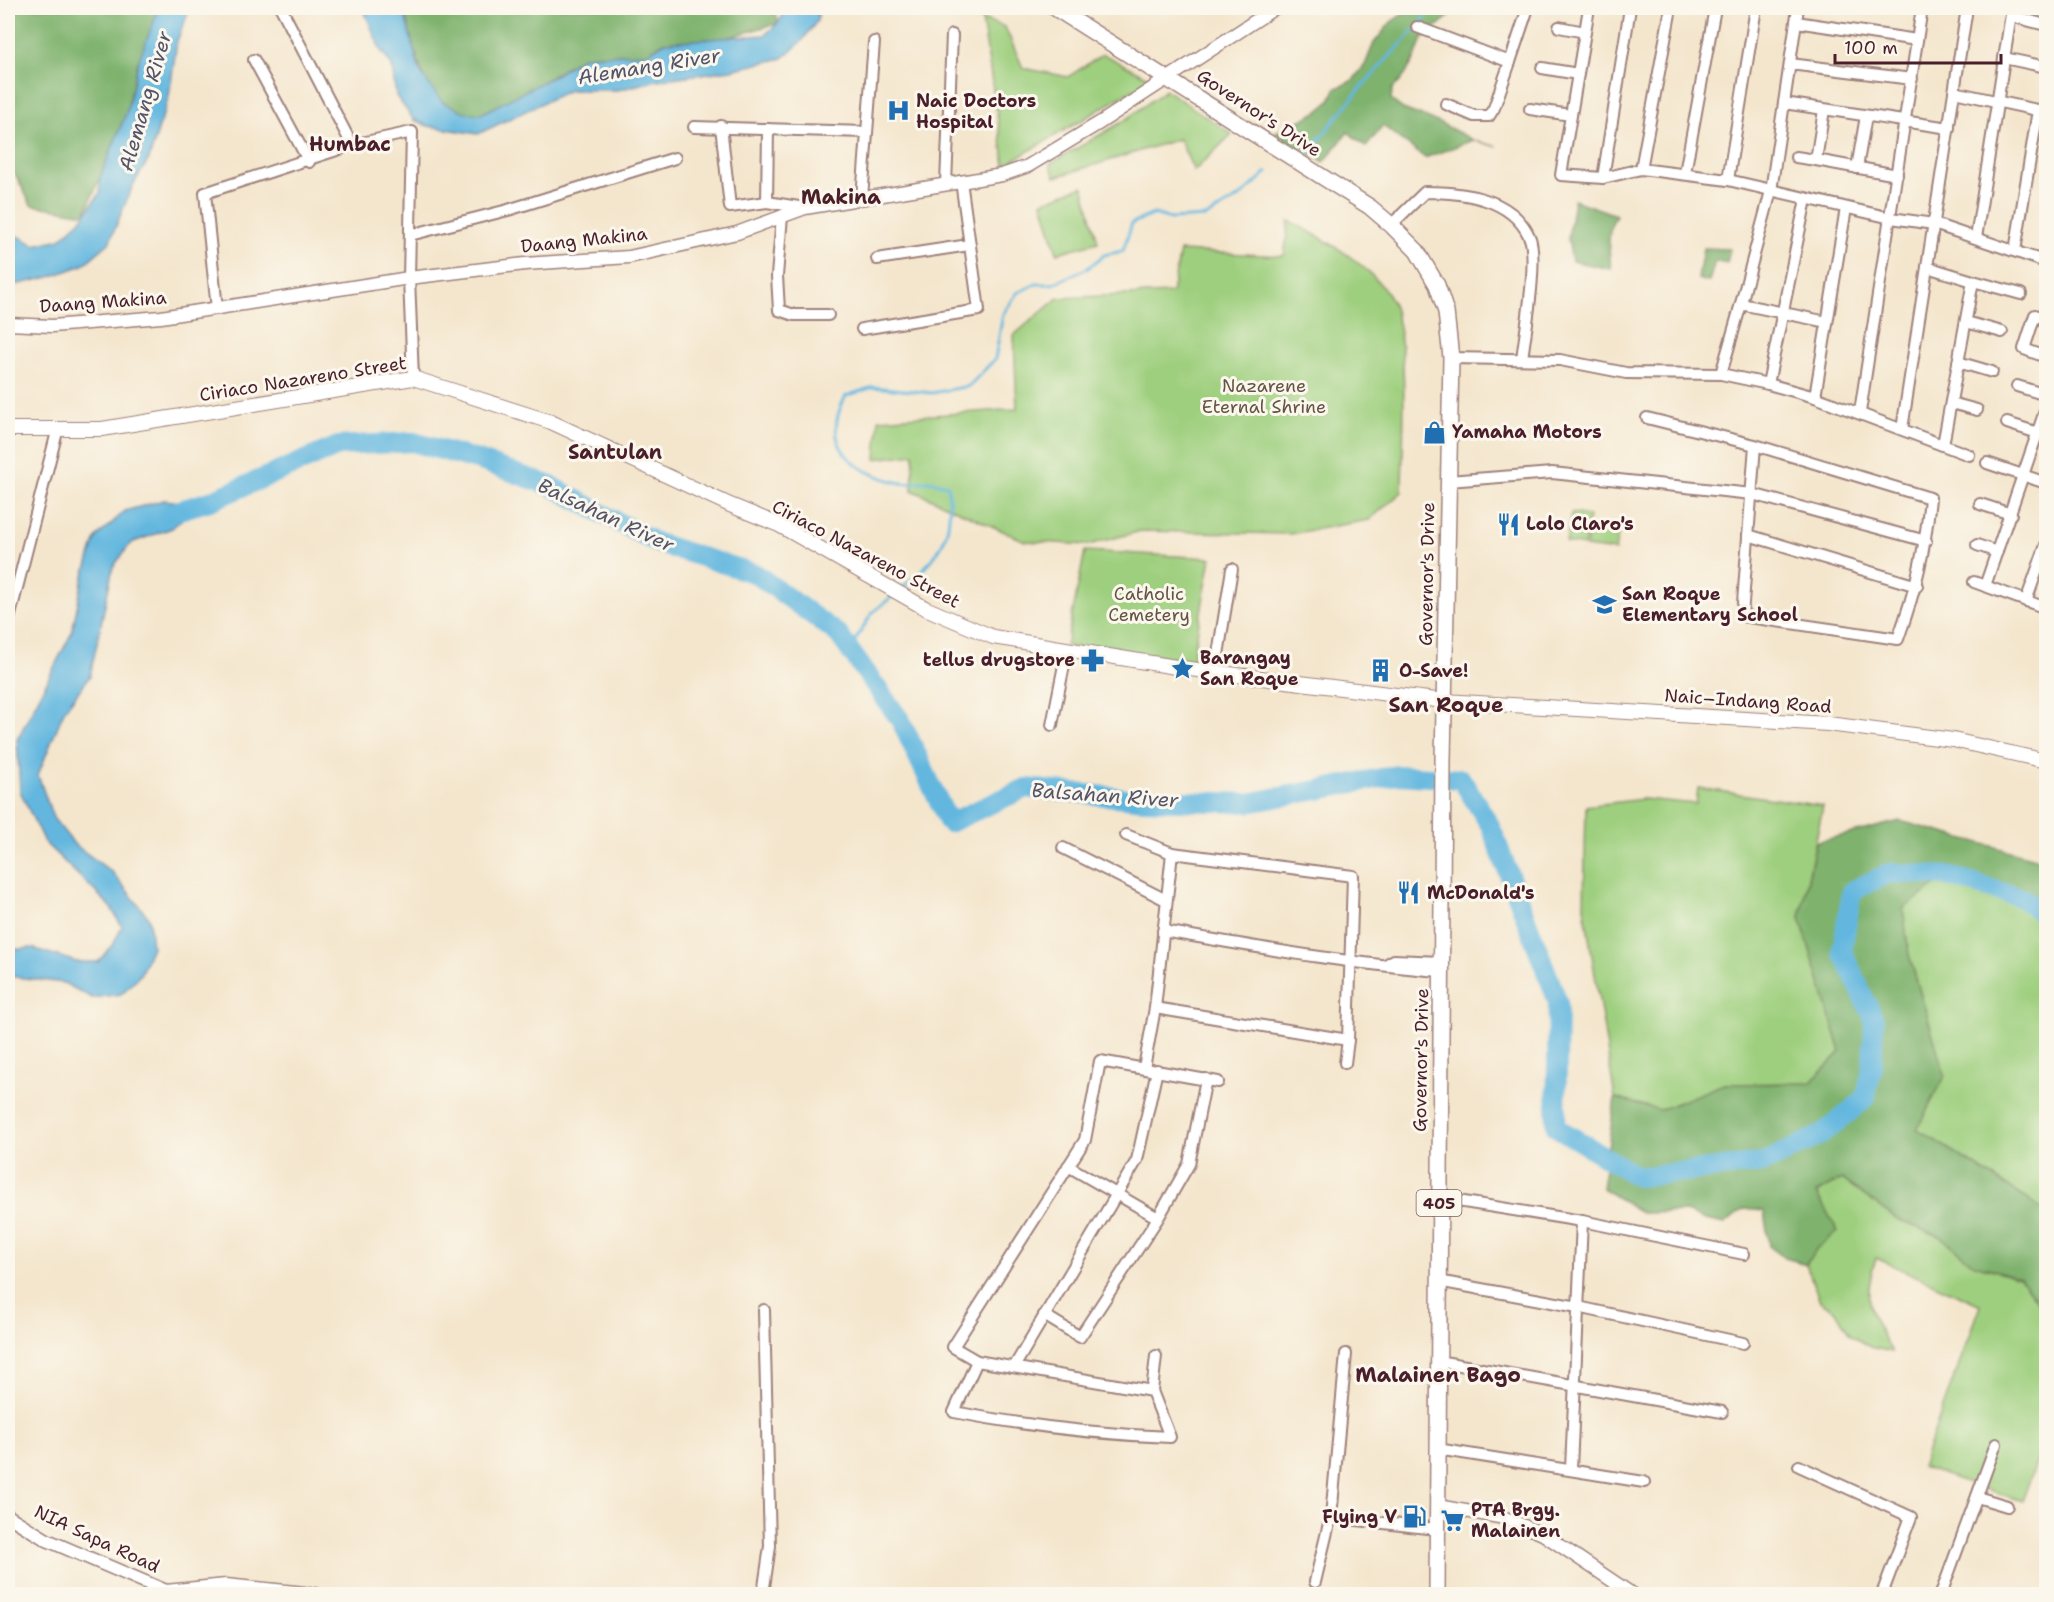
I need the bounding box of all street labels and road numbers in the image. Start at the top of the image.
street label: Governor's Drive [1192,64,1326,162]
street label: Daang Makina [520,221,648,259]
street label: Daang Makina [39,286,167,318]
street label: Ciriaco Nazareno Street [198,351,408,407]
street label: Ciriaco Nazareno Street [768,494,964,614]
street label: Governor's Drive [1414,502,1440,646]
street label: Naic–Indang Road [1664,683,1832,719]
street label: Governor's Drive [1408,988,1434,1132]
road number: 405 [1416,1190,1462,1216]
street label: NIA Sapa Road [30,1499,164,1579]

